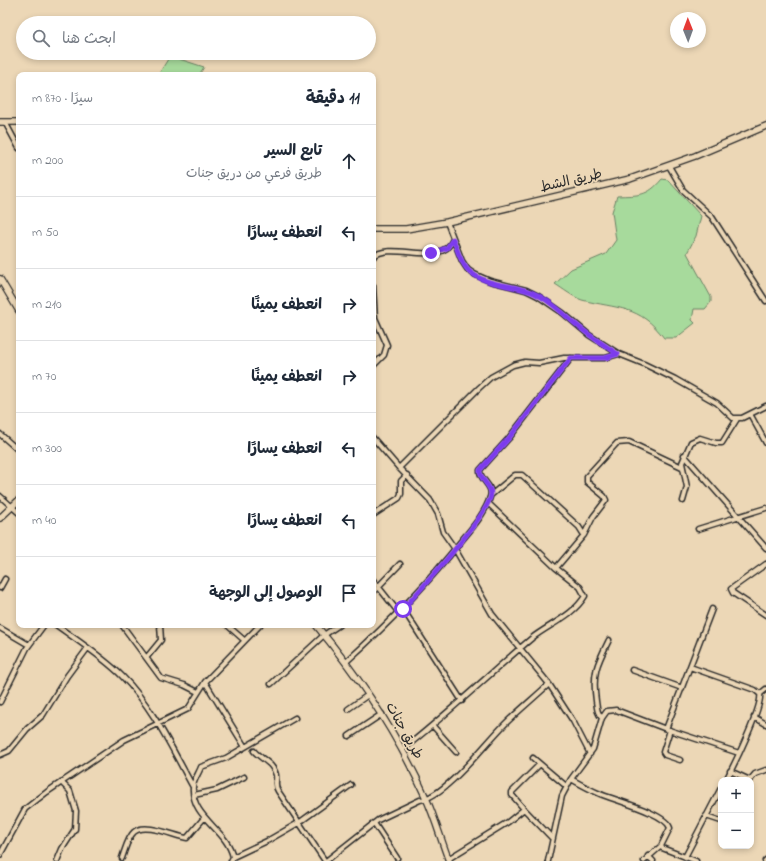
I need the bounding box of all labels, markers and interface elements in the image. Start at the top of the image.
north arrow [670,12,706,48]
search box [16,16,376,60]
icon: search [30,27,52,49]
text: ابحث هنا [62,28,116,50]
text: 11 دقيقة [306,86,360,111]
text: سيرًا · 870 m [32,89,93,108]
text: تابع السير [265,140,322,162]
icon: ahead [338,150,360,172]
text: 200 m [32,151,63,170]
text: طريق فرعي من دريق جنات [186,164,322,183]
street label: طريق الشط [538,164,604,198]
text: انعطف يسارًا [247,222,322,244]
icon: left [338,222,360,244]
text: 50 m [32,223,58,242]
route end [422,244,440,262]
text: انعطف يمينًا [251,294,322,316]
icon: right [338,294,360,316]
text: 210 m [32,295,62,314]
text: انعطف يمينًا [251,366,322,388]
icon: right [338,366,360,388]
text: 70 m [32,367,56,386]
text: انعطف يسارًا [247,438,322,460]
icon: left [338,438,360,460]
text: 300 m [32,439,62,458]
text: انعطف يسارًا [247,510,322,532]
icon: left [338,510,360,532]
text: 40 m [32,511,56,530]
text: الوصول إلى الوجهة [209,582,322,604]
icon: arrive [338,582,360,604]
route start [394,600,412,618]
street label: طريق جنات [380,698,428,764]
map controls [718,777,754,849]
button: + [718,777,754,813]
button: − [718,813,754,849]

